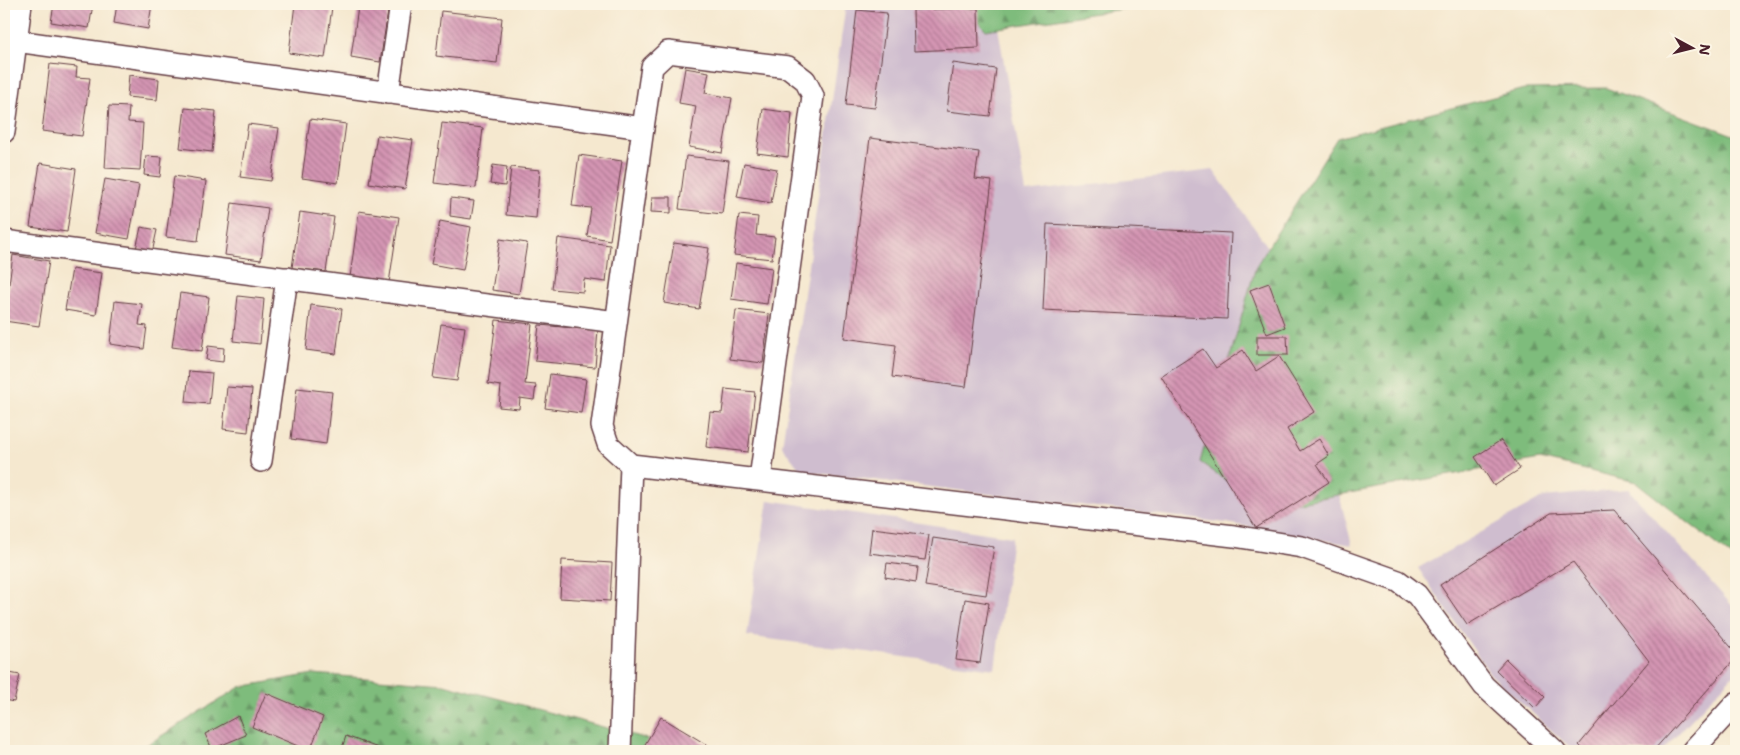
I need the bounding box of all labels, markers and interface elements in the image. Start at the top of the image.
north arrow [1668,22,1718,72]
text: N [1695,43,1715,56]

